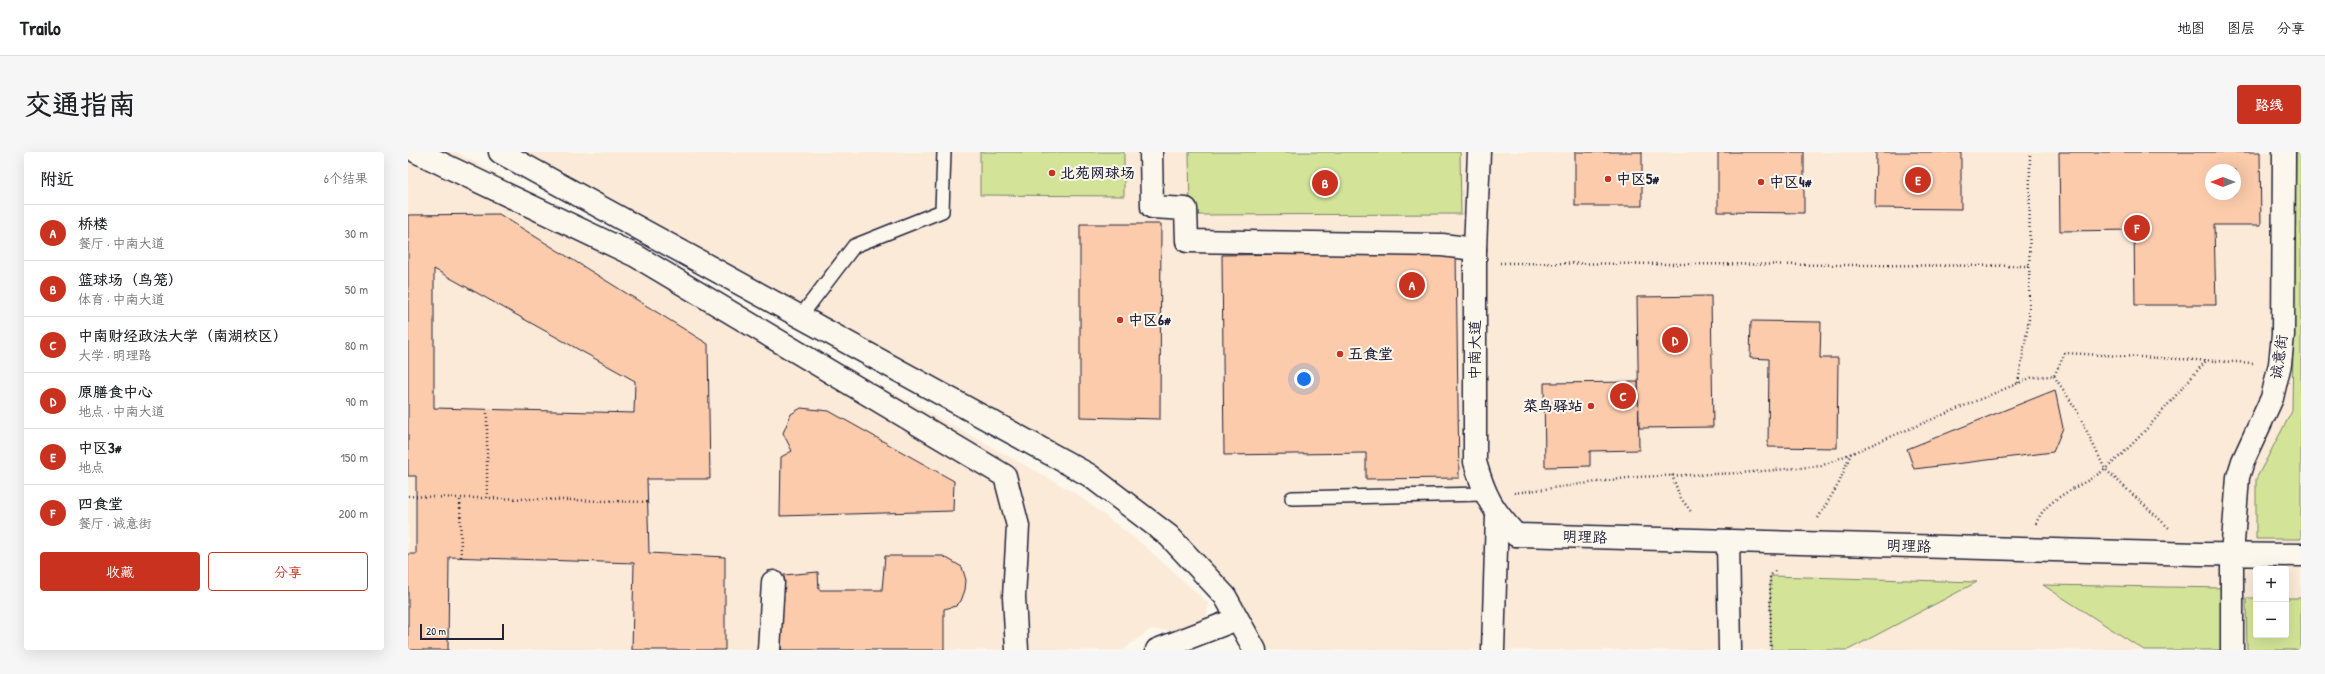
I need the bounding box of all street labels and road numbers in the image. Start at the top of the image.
street label: 中南大道 [1464,320,1485,380]
street label: 诚意街 [2265,333,2292,381]
street label: 明理路 [1562,525,1608,548]
street label: 明理路 [1886,534,1932,557]

